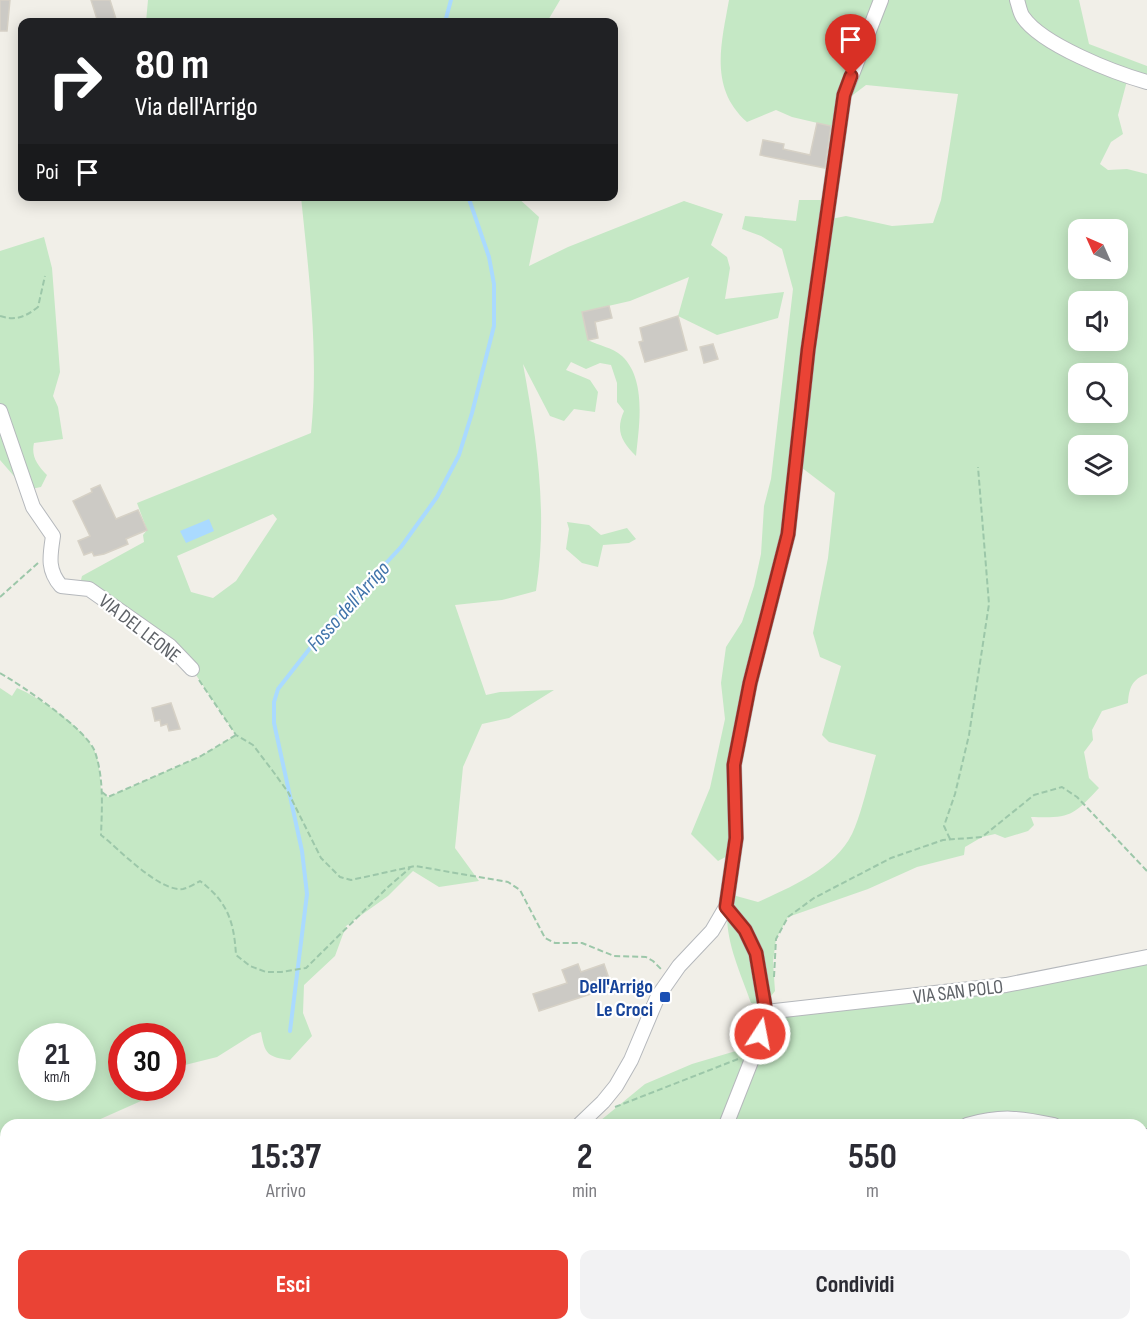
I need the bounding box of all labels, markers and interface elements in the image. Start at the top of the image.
pin [825,14,876,76]
icon: arrive [834,23,867,56]
text: 80 m [135,40,209,91]
icon: right [36,42,114,120]
text: Via dell'Arrigo [135,91,258,123]
icon: arrive [71,156,104,189]
text: Poi [36,159,59,186]
north arrow [1068,219,1128,279]
map controls [1068,219,1128,495]
button: sound [1068,291,1128,351]
button: search [1068,363,1128,423]
button: layers [1068,435,1128,495]
water label: Fosso dell'Arrigo [302,556,395,656]
street label: VIA DEL LEONE [94,589,185,668]
place label: Dell'Arrigo Le Croci [579,975,653,1022]
street label: VIA SAN POLO [912,975,1004,1009]
marker: Dell'Arrigo Le Croci [658,990,672,1004]
position arrow [728,1002,792,1066]
speed limit sign: 30 [108,1023,186,1101]
text: 21 [45,1037,69,1073]
text: km/h [44,1068,70,1087]
text: 15:37 [251,1136,321,1179]
text: 2 [577,1136,592,1179]
text: 550 [848,1136,897,1179]
text: Arrivo [266,1179,306,1203]
text: min [572,1179,597,1203]
text: m [866,1179,879,1203]
button: Esci [18,1250,568,1319]
button: Condividi [580,1250,1130,1319]

